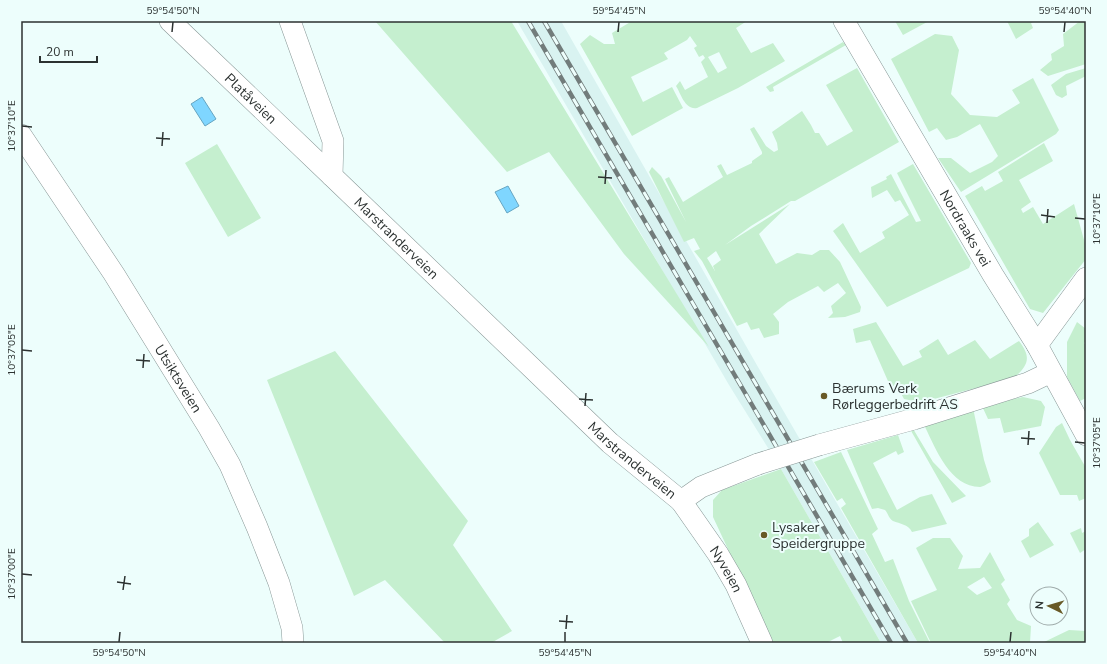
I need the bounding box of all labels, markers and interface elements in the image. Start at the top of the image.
text: 59°54'50"N [146,4,200,18]
text: 59°54'45"N [592,4,646,18]
text: 59°54'40"N [1038,4,1092,18]
scale bar [40,38,97,64]
text: 20 m [46,44,74,60]
street label: Platåveien [221,69,281,128]
text: 10°37'10"E [5,100,19,152]
street label: Nordraaks vei [935,186,995,270]
street label: Marstranderveien [350,193,443,283]
text: 10°37'10"E [1090,193,1104,245]
text: 10°37'05"E [5,324,19,376]
street label: Utsiktsveien [150,341,207,416]
place label: Bærums Verk Rørleggerbedrift AS [832,379,958,414]
marker: Bærums Verk Rørleggerbedrift AS [819,391,829,401]
street label: Marstranderveien [584,417,681,503]
text: 10°37'05"E [1090,417,1104,469]
place label: Lysaker Speidergruppe [772,518,865,553]
marker: Lysaker Speidergruppe [759,530,769,540]
street label: Nyveien [706,542,748,595]
text: 10°37'00"E [5,548,19,600]
north arrow [1029,586,1069,626]
text: N [1032,600,1047,610]
text: 59°54'50"N [92,646,146,660]
text: 59°54'45"N [538,646,592,660]
text: 59°54'40"N [983,646,1037,660]

